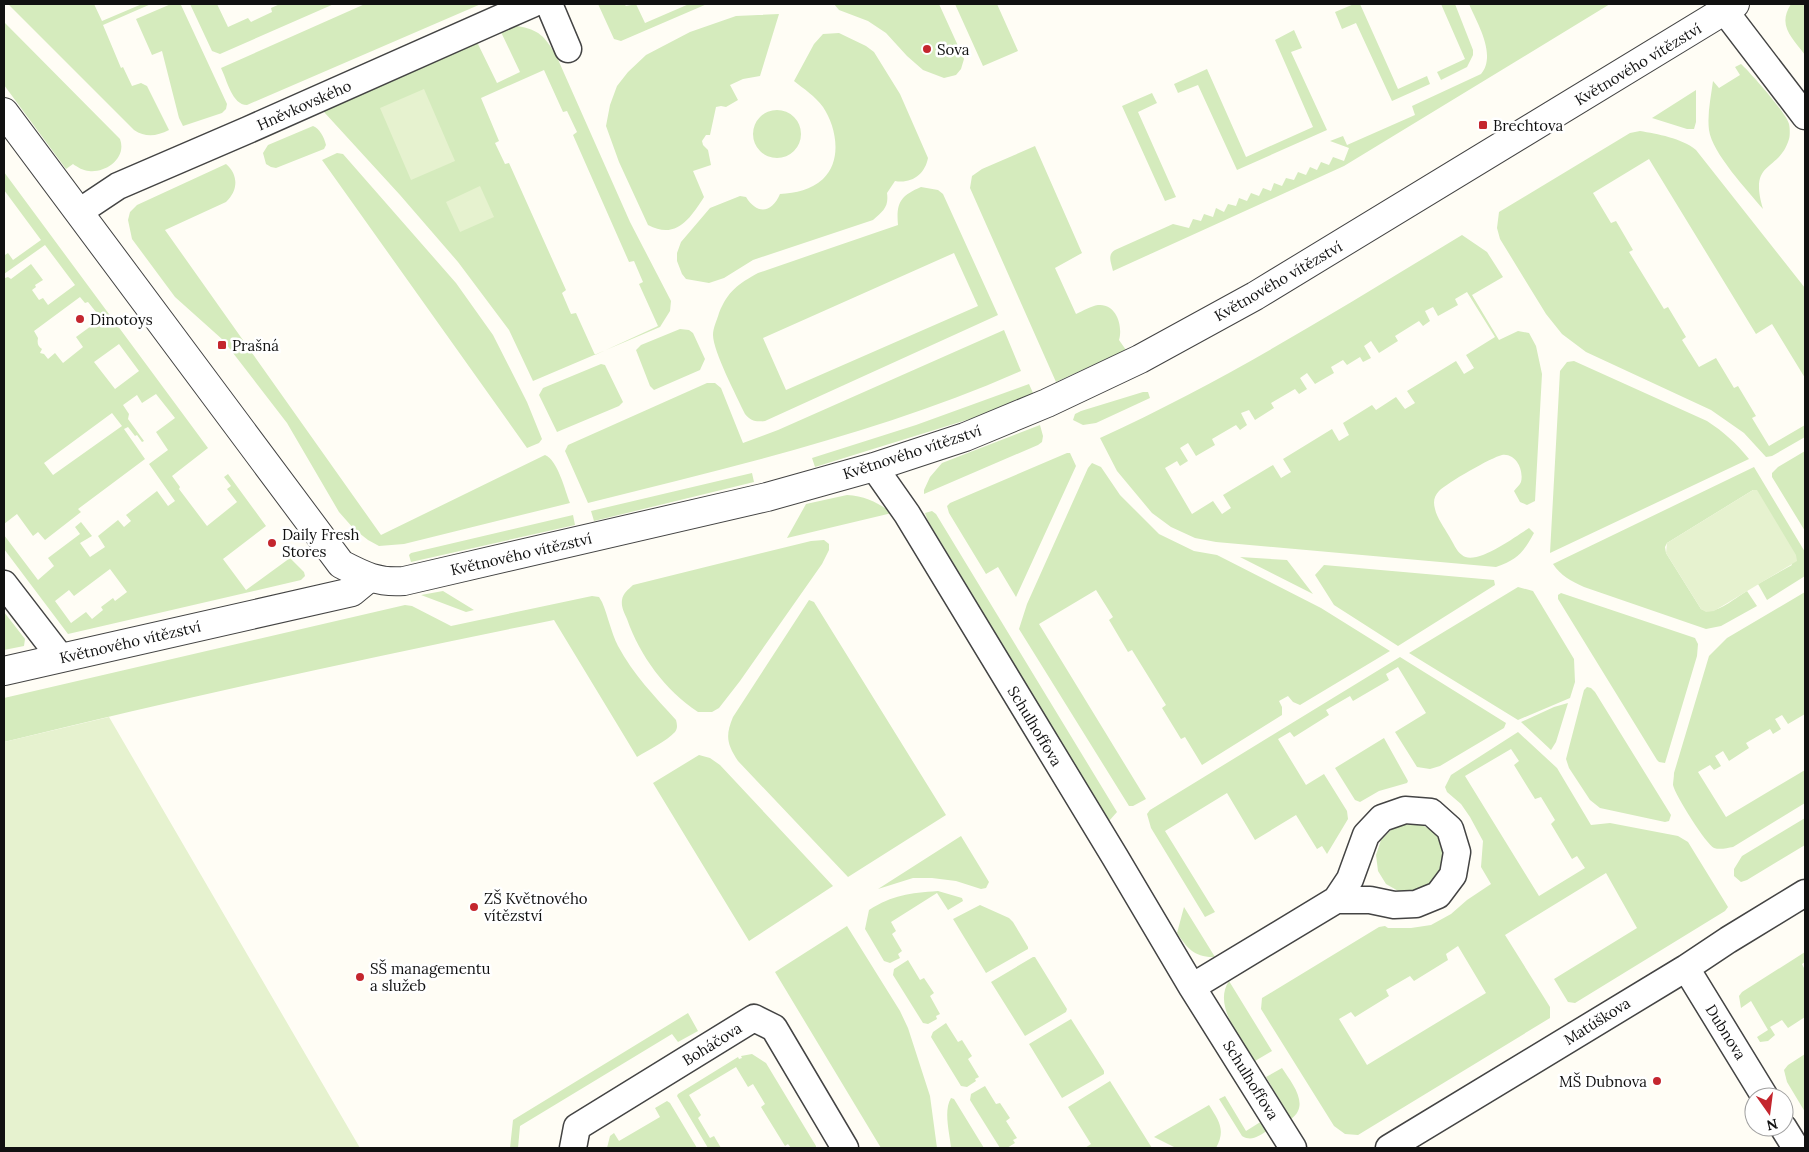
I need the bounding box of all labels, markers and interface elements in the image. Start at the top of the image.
street label: Květnového vítězství [1571,19,1705,109]
place label: Sova [937,40,970,59]
marker: Sova [921,43,933,55]
street label: Hněvkovského [254,76,354,134]
place label: Brechtova [1493,116,1563,135]
marker: Brechtova [1477,119,1489,131]
street label: Květnového vítězství [1211,237,1345,325]
place label: Dinotoys [90,310,153,329]
marker: Dinotoys [74,313,86,325]
place label: Prašná [232,336,279,355]
marker: Prašná [216,339,228,351]
street label: Květnového vítězství [840,421,984,483]
place label: Daily Fresh Stores [282,525,359,561]
street label: Květnového vítězství [449,529,593,579]
marker: Daily Fresh Stores [266,537,278,549]
street label: Květnového vítězství [58,617,202,667]
street label: Schulhoffova [1004,682,1067,770]
place label: ZŠ Květnového vítězství [484,889,588,925]
marker: ZŠ Květnového vítězství [468,901,480,913]
place label: SŠ managementu a služeb [370,959,491,995]
marker: SŠ managementu a služeb [354,971,366,983]
street label: Matúškova [1560,993,1634,1049]
street label: Dubnova [1702,1001,1751,1063]
street label: Boháčova [679,1018,745,1070]
street label: Schulhoffova [1219,1037,1283,1124]
place label: MŠ Dubnova [1559,1072,1647,1091]
marker: MŠ Dubnova [1651,1075,1663,1087]
north arrow [1744,1087,1794,1137]
text: N [1765,1115,1780,1135]

